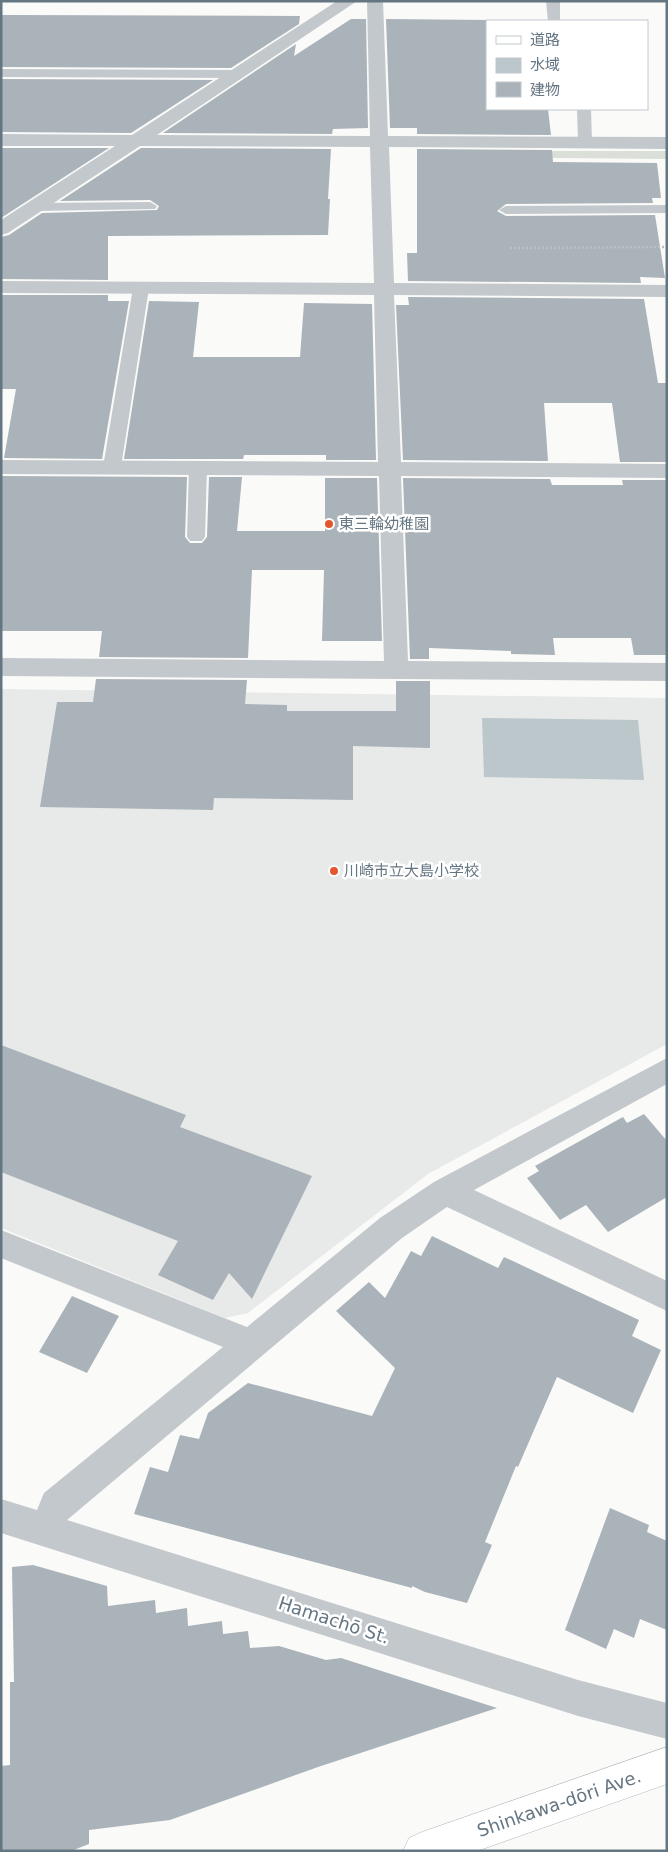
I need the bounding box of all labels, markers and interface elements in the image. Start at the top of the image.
legend [486,20,648,110]
text: 道路 [530,31,560,49]
text: 水域 [530,56,560,74]
text: 建物 [530,81,560,99]
place label: 東三輪幼稚園 [339,515,429,533]
marker: 東三輪幼稚園 [323,518,335,530]
place label: 川崎市立大島小学校 [344,862,479,880]
marker: 川崎市立大島小学校 [328,865,340,877]
street label: Hamachō St. [276,1592,392,1648]
street label: Shinkawa-dōri Ave. [474,1765,644,1841]

